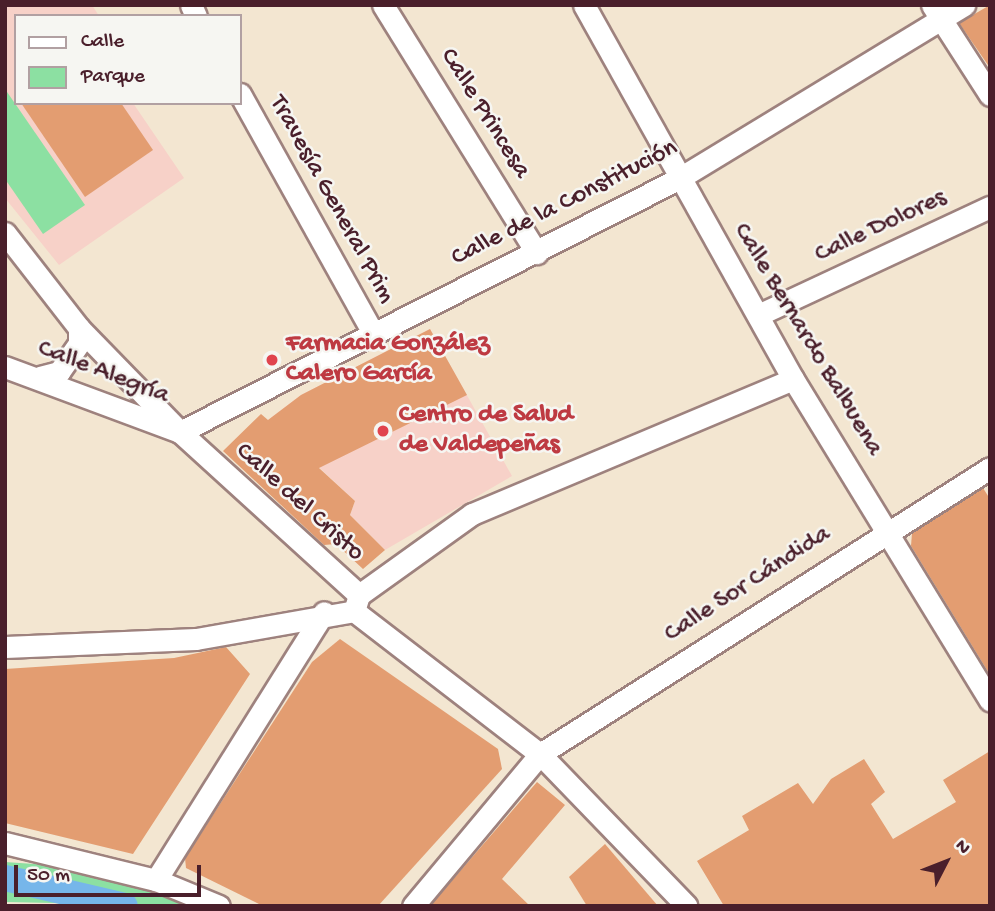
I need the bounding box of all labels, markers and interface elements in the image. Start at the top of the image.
legend [14,14,242,105]
text: Calle [81,30,124,55]
street label: Calle Princesa [432,43,536,185]
text: Parque [81,65,145,90]
street label: Travesía General Prim [261,91,401,309]
street label: Calle de la Constitución [447,133,683,275]
street label: Calle Dolores [810,183,952,271]
street label: Calle Bernardo Balbuena [725,218,889,462]
place label: Farmacia González Calero García [286,329,490,390]
street label: Calle Alegría [33,334,173,412]
marker: Farmacia González Calero García [264,352,280,368]
place label: Centro de Salud de Valdepeñas [399,400,573,462]
marker: Centro de Salud de Valdepeñas [373,421,393,441]
street label: Calle del Cristo [228,437,370,569]
street label: Calle Sor Cándida [659,520,837,650]
north arrow [911,827,981,897]
text: N [949,835,975,860]
scale bar [18,852,205,896]
text: 50 m [27,864,70,889]

